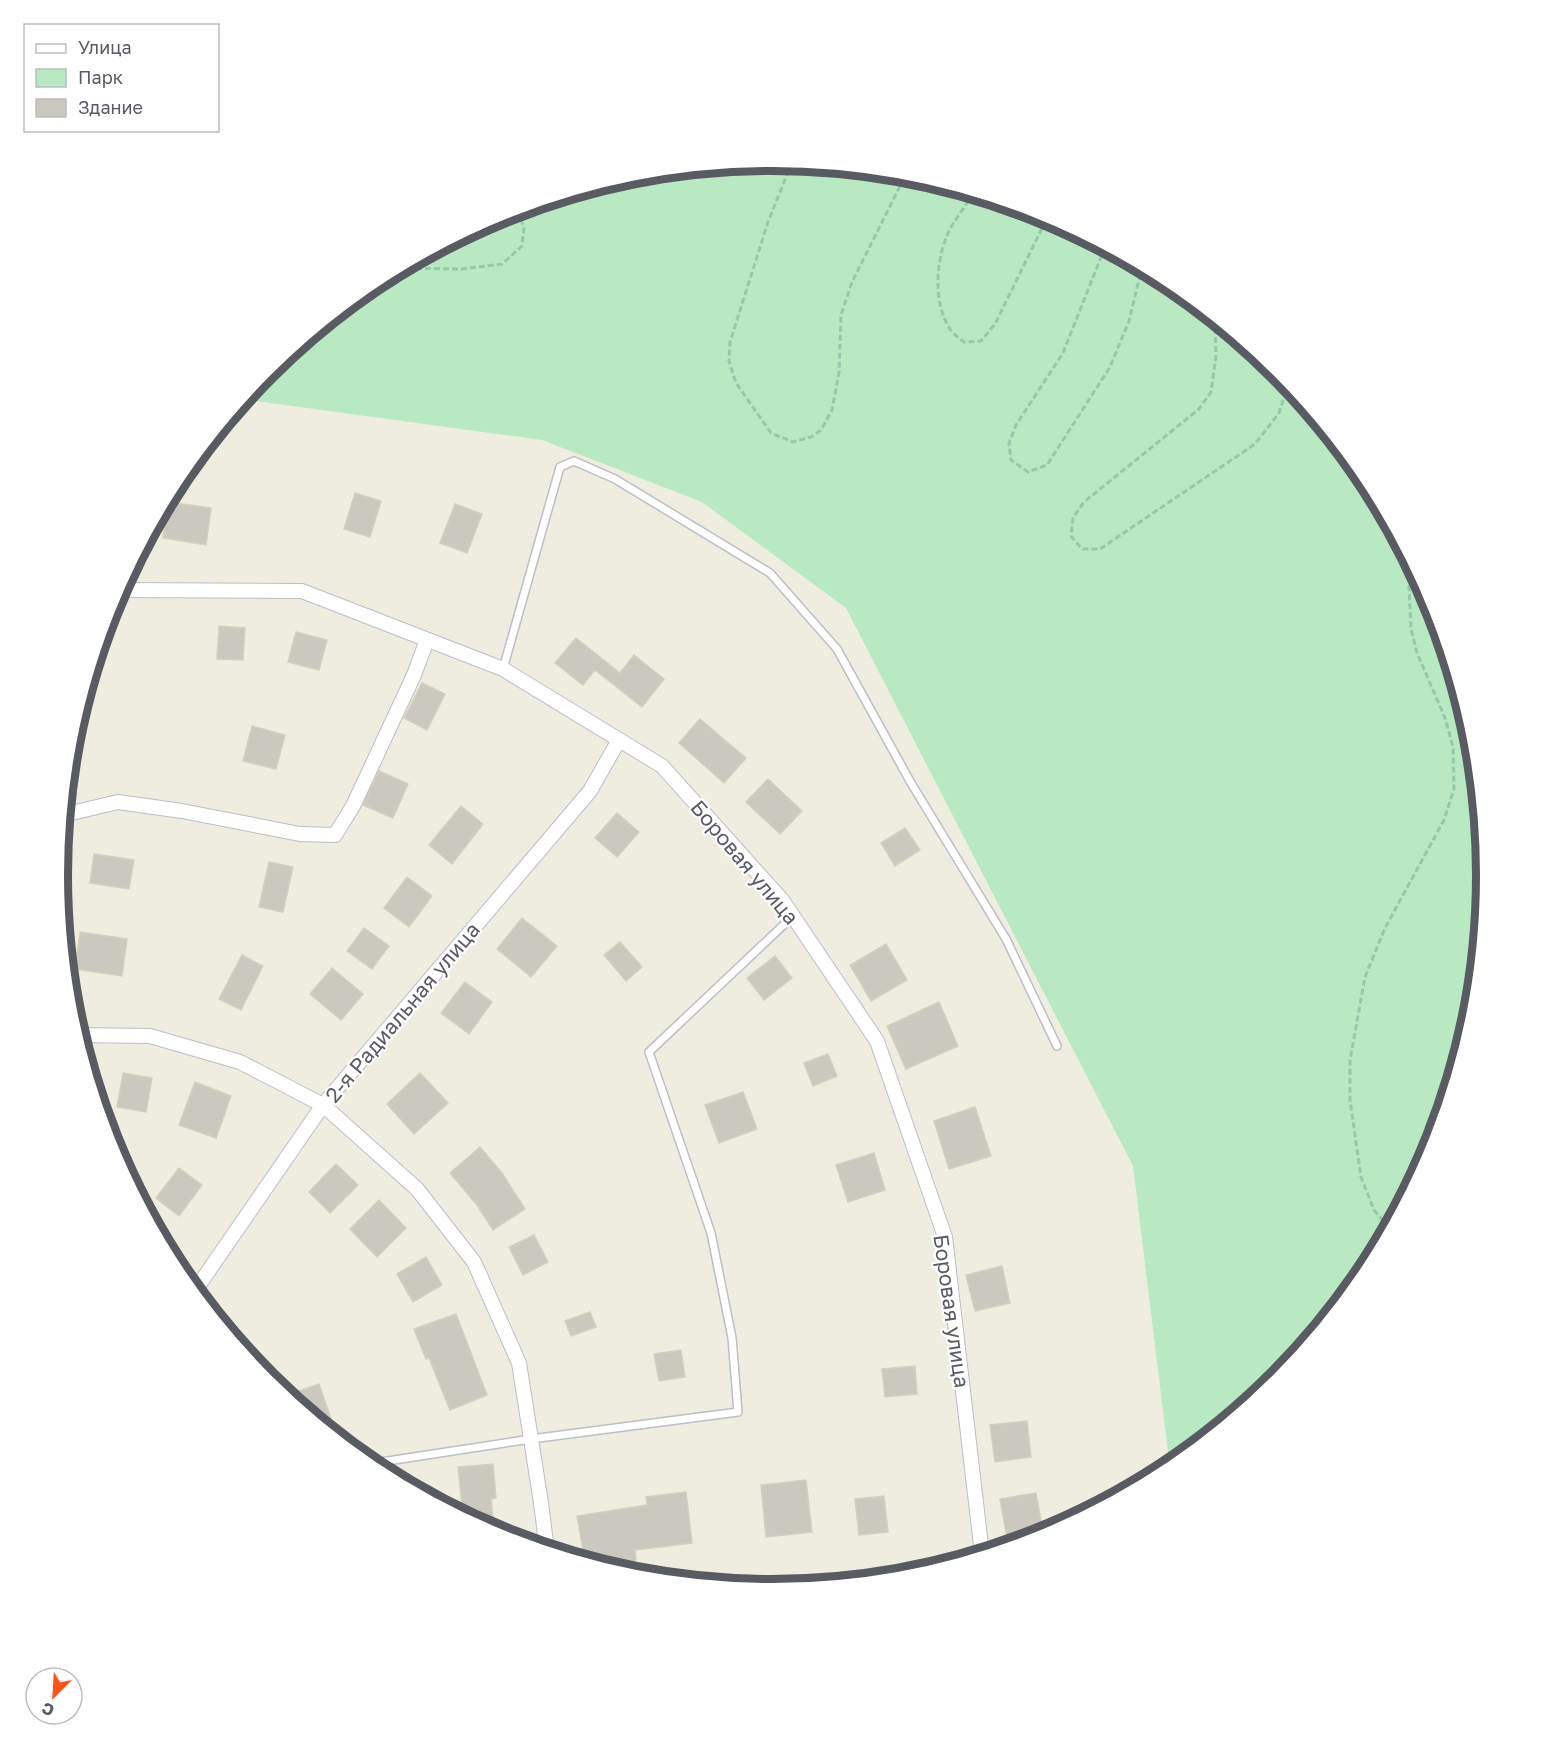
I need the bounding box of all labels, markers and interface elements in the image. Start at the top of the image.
legend [24,24,219,132]
text: Улица [78,36,132,58]
text: Парк [78,66,123,88]
text: Здание [78,96,143,118]
street label: Боровая улица [685,794,805,930]
street label: 2-я Радиальная улица [319,917,485,1107]
street label: Боровая улица [928,1233,976,1389]
north arrow [24,1666,84,1726]
text: С [39,1698,57,1721]

